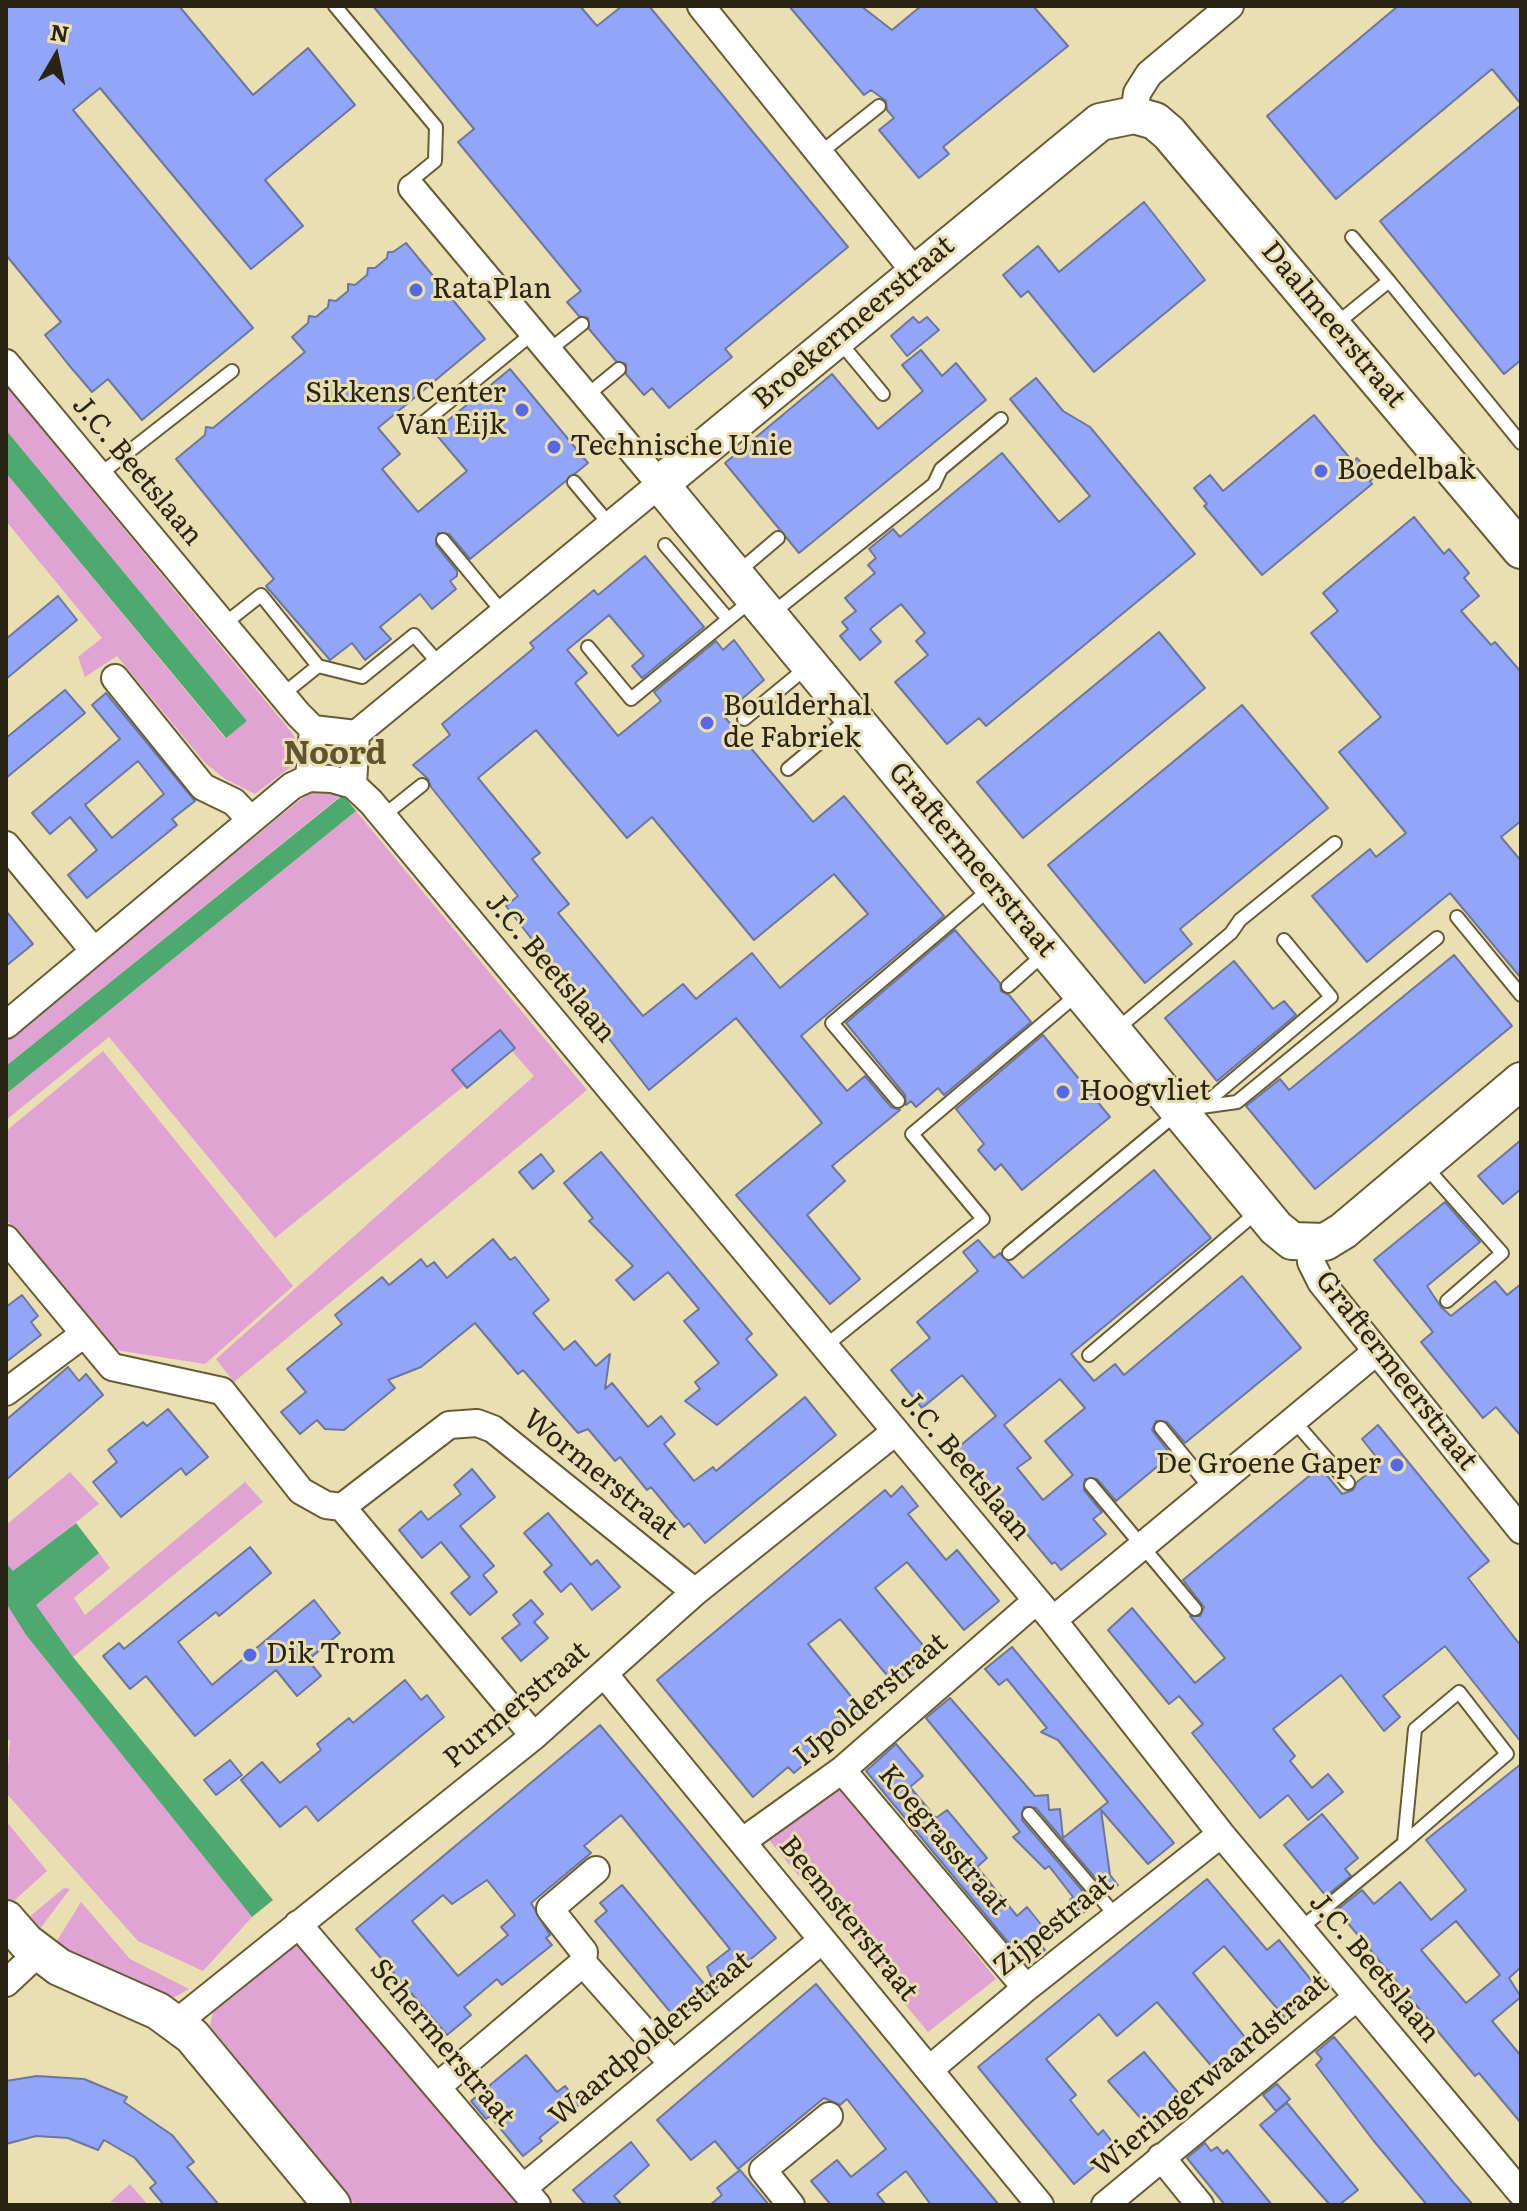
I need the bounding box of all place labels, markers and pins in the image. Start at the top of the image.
place label: RataPlan [432,273,552,307]
marker: RataPlan [407,281,425,299]
place label: Sikkens Center Van Eijk [305,377,506,443]
marker: Sikkens Center Van Eijk [513,401,531,419]
place label: Technische Unie [570,430,793,464]
marker: Technische Unie [545,438,563,456]
place label: Boedelbak [1337,454,1476,488]
marker: Boedelbak [1312,462,1330,480]
place label: Boulderhal de Fabriek [723,690,871,756]
marker: Boulderhal de Fabriek [698,714,716,732]
place label: Hoogvliet [1079,1075,1211,1109]
marker: Hoogvliet [1054,1083,1072,1101]
place label: De Groene Gaper [1156,1448,1381,1482]
marker: De Groene Gaper [1388,1456,1406,1474]
place label: Dik Trom [266,1638,396,1672]
marker: Dik Trom [241,1646,259,1664]

